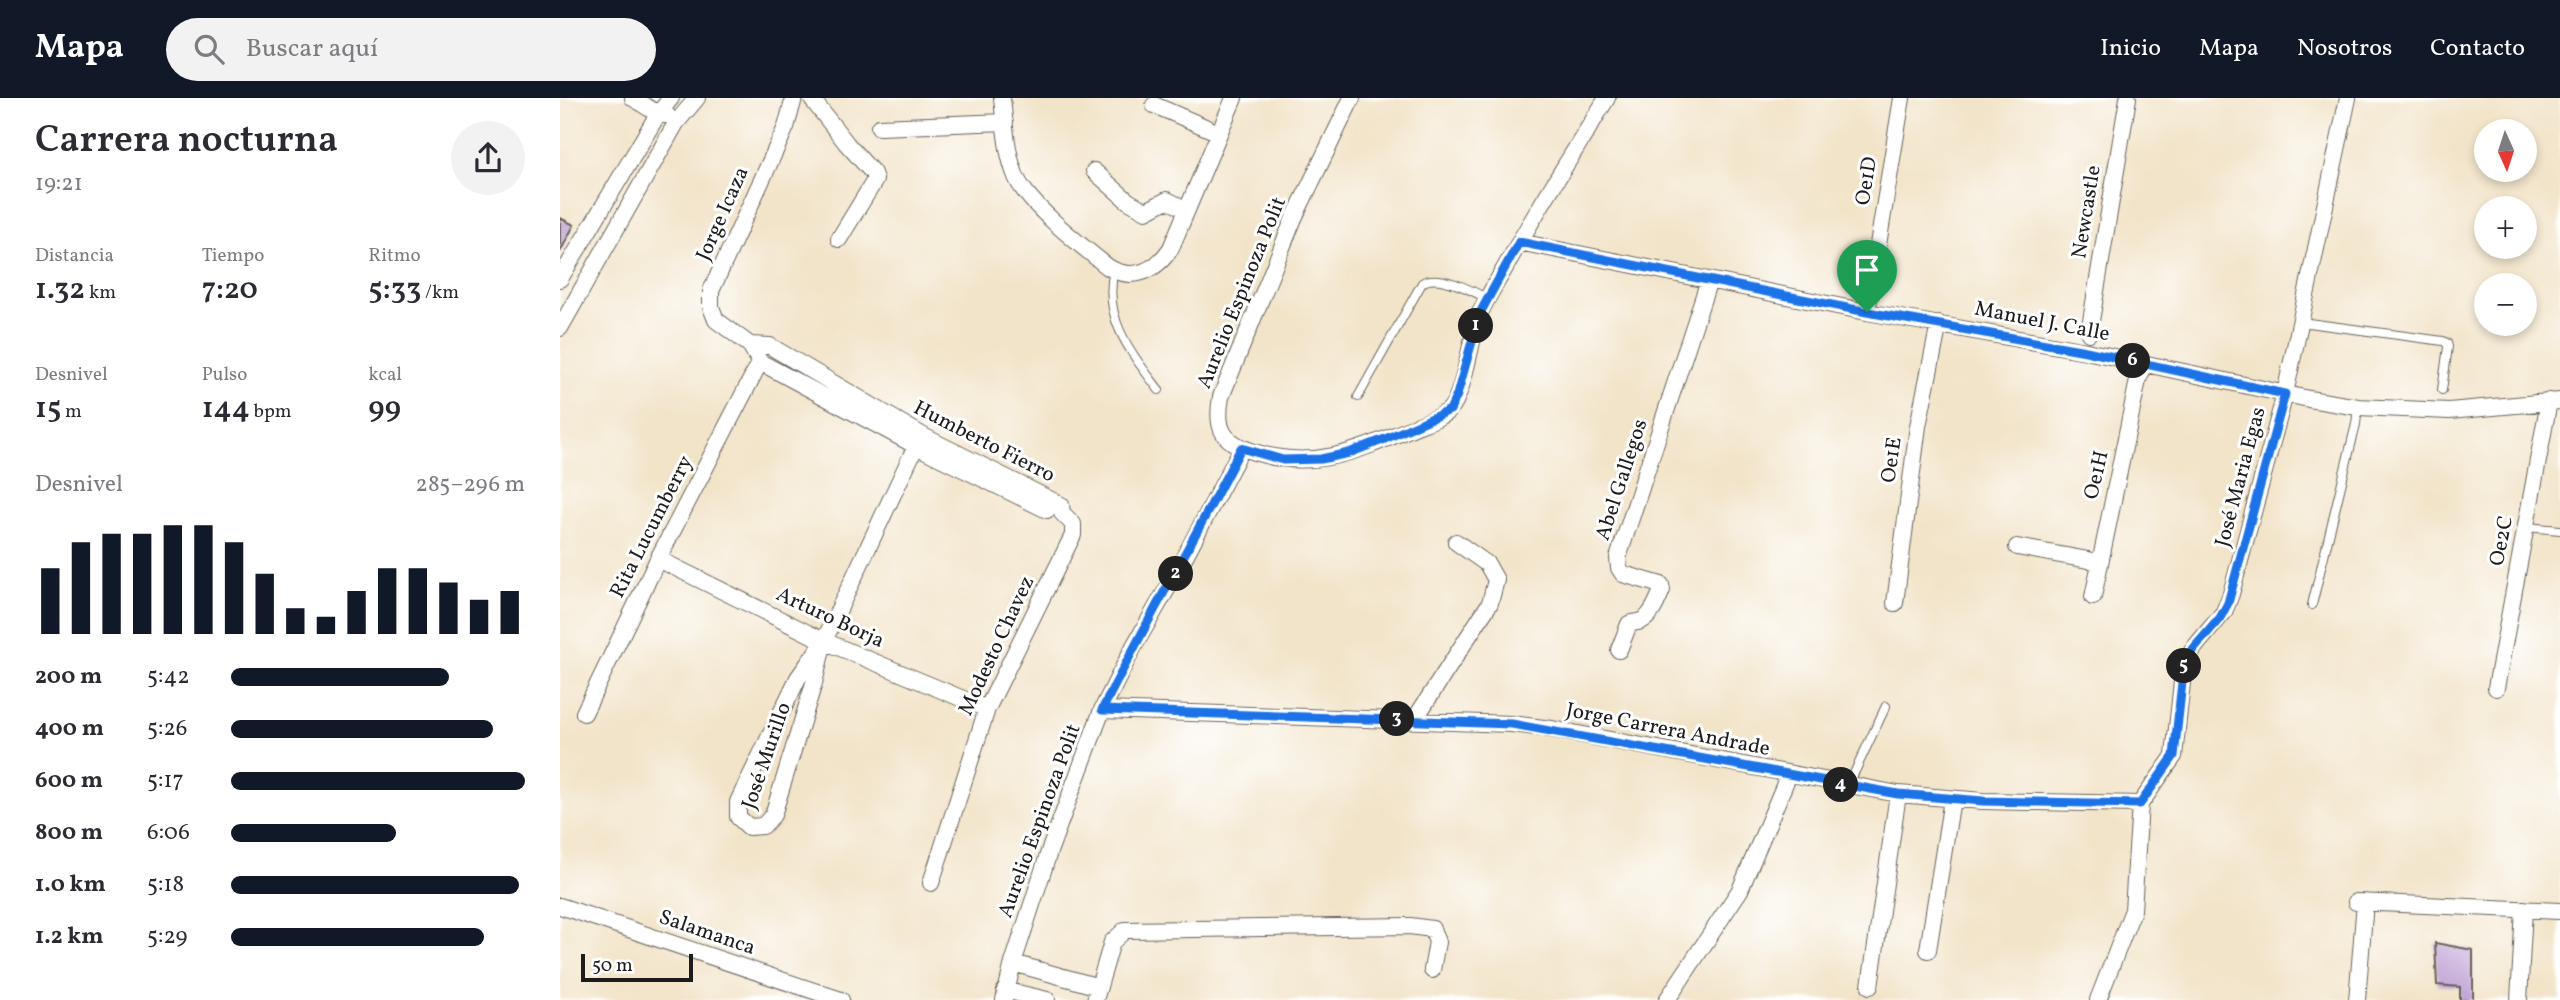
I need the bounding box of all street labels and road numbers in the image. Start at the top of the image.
street label: Oe1D [1849,155,1885,207]
street label: Jorge Icaza [689,162,757,266]
street label: Newcastle [2065,163,2109,261]
street label: Aurelio Espinoza Polit [1190,193,1294,393]
street label: Manuel J. Calle [1972,295,2112,349]
street label: Humberto Fierro [908,394,1060,490]
street label: José Maria Egas [2208,404,2274,550]
street label: Abel Gallegos [1589,416,1655,544]
street label: Oe1E [1874,435,1910,485]
street label: Oe1H [2077,448,2117,502]
street label: Rita Lucumberry [604,450,701,603]
street label: Oe2C [2483,514,2521,568]
street label: Modesto Chavez [952,571,1042,721]
street label: Arturo Borja [771,580,889,656]
street label: Jorge Carrera Andrade [1564,696,1772,764]
street label: José Murillo [735,699,799,813]
street label: Aurelio Espinoza Polit [991,720,1089,922]
street label: Salamanca [655,903,759,963]

